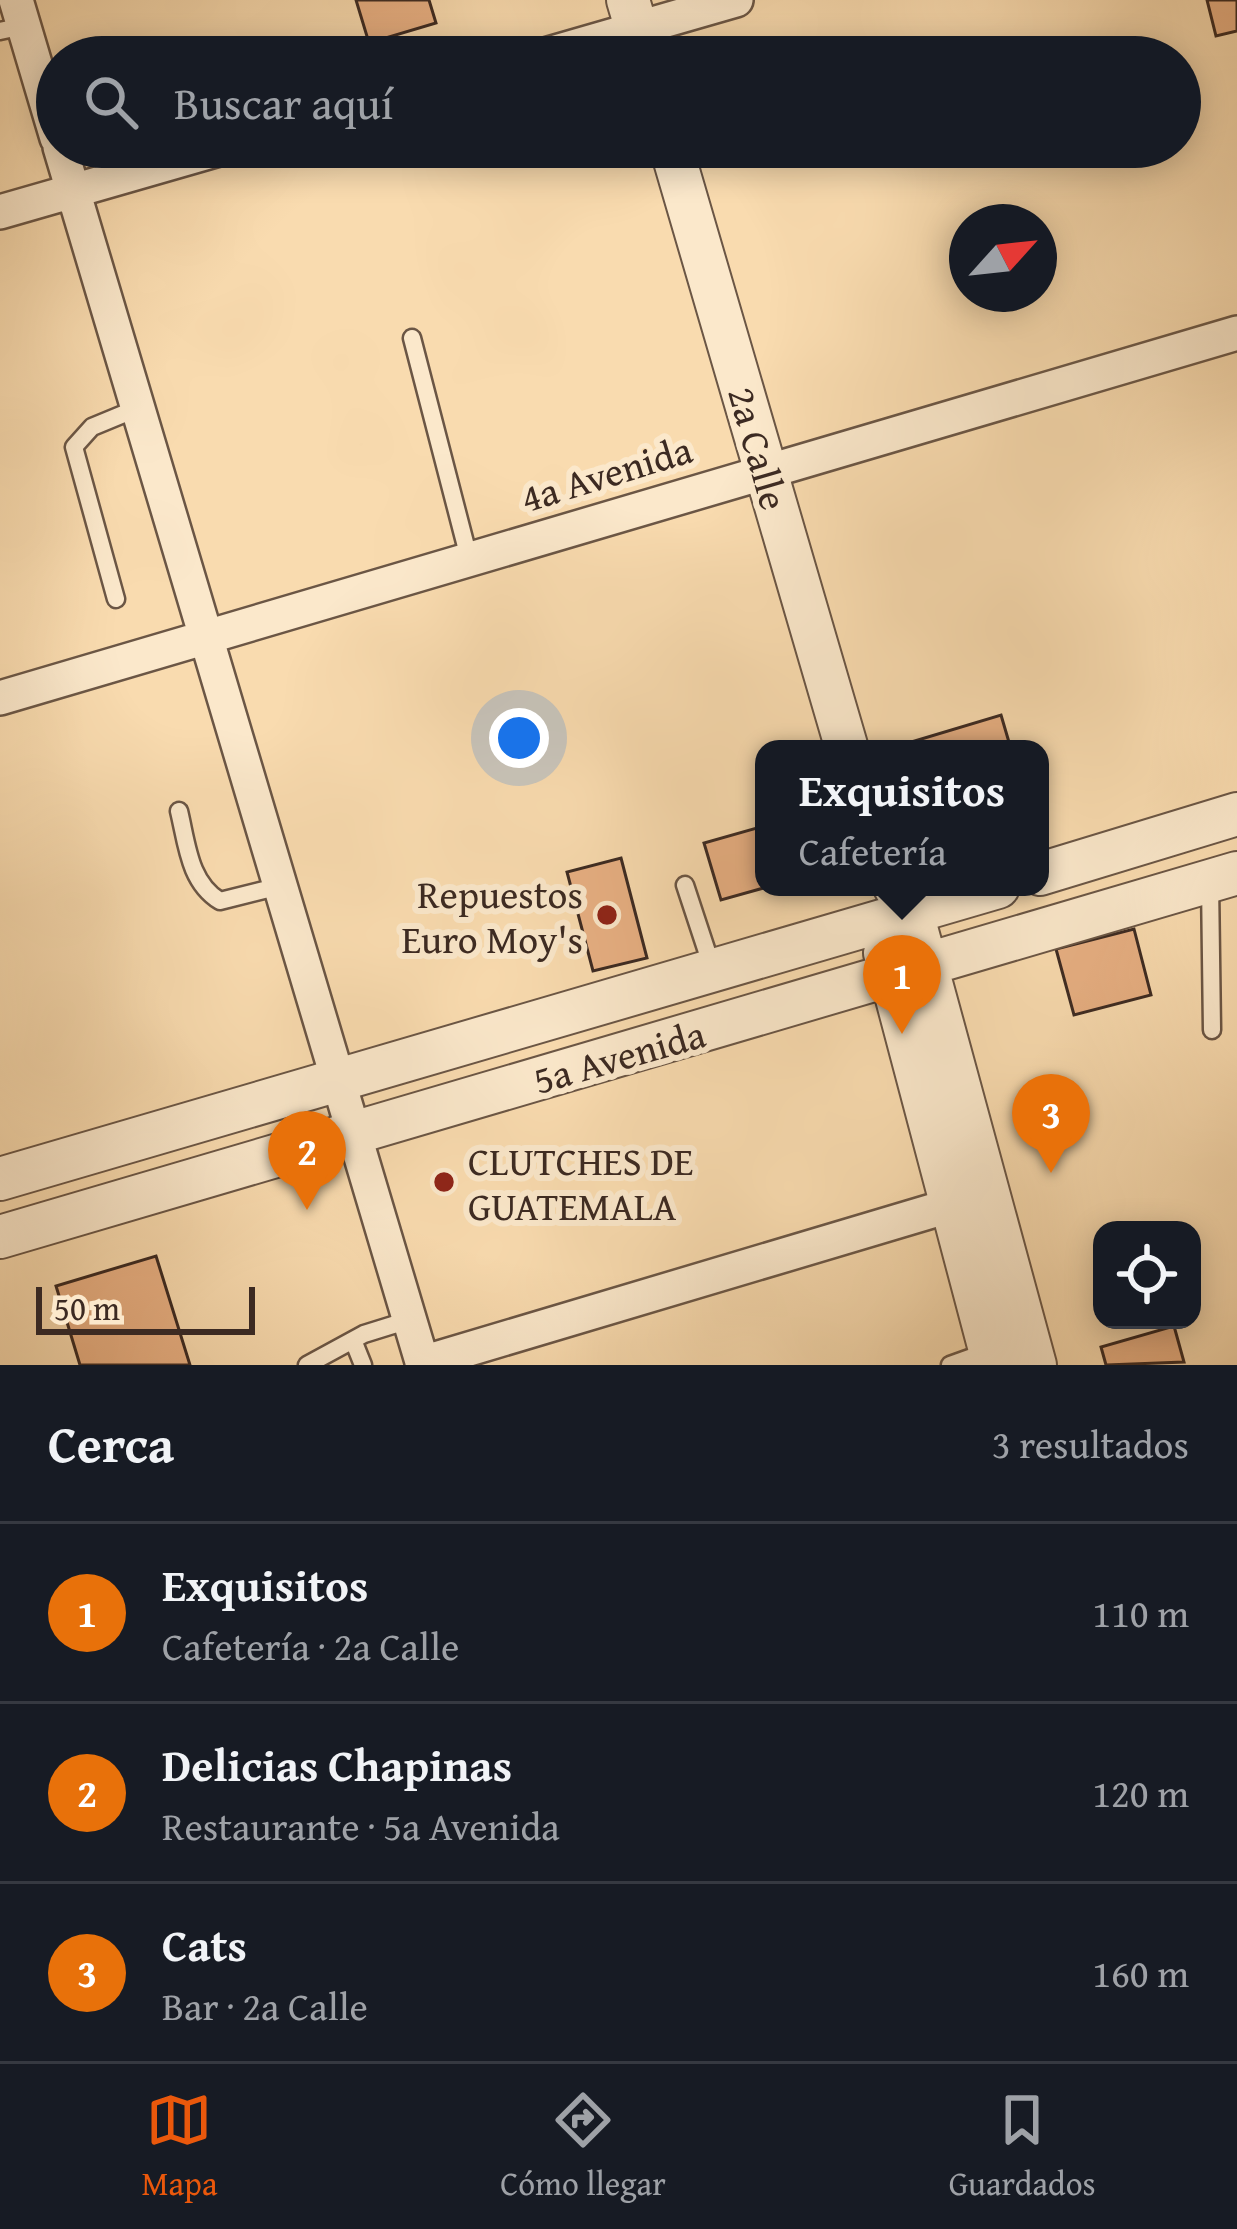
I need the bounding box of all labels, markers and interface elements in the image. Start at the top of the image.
search box [36,36,1201,168]
icon: search [78,69,144,135]
text: Buscar aquí [174,70,393,135]
north arrow [949,204,1057,312]
street label: 2a Calle [714,380,804,516]
street label: 4a Avenida [513,420,699,526]
your location [489,708,549,768]
popup [755,740,1049,896]
text: Exquisitos [799,757,1005,822]
text: Cafetería [799,822,947,879]
place label: Repuestos Euro Moy's [401,865,583,967]
marker: Repuestos Euro Moy's [594,902,620,928]
pin: 1 [863,935,941,1034]
street label: 5a Avenida [526,1004,712,1108]
pin: 3 [1012,1074,1090,1173]
pin: 2 [268,1111,346,1210]
place label: CLUTCHES DE GUATEMALA [468,1132,694,1234]
marker: CLUTCHES DE GUATEMALA [431,1169,457,1195]
map controls [1093,1221,1201,1329]
button: locate [1093,1221,1201,1329]
scale bar [36,1281,255,1334]
text: 50 m [54,1284,120,1332]
text: Cerca [48,1406,174,1481]
text: 3 resultados [992,1415,1189,1472]
text: Exquisitos [162,1552,368,1617]
text: 1 [77,1584,97,1641]
text: 110 m [1092,1584,1189,1641]
text: Cafetería · 2a Calle [162,1617,459,1674]
text: Delicias Chapinas [162,1732,512,1797]
text: 2 [77,1764,97,1821]
text: 120 m [1092,1764,1189,1821]
text: Restaurante · 5a Avenida [162,1797,560,1854]
text: Cats [162,1912,247,1977]
text: 3 [77,1944,97,2001]
text: 160 m [1092,1944,1189,2001]
text: Bar · 2a Calle [162,1977,368,2034]
tab: Mapa [141,2087,217,2207]
tab: Cómo llegar [500,2087,666,2207]
tab: Guardados [949,2087,1096,2207]

